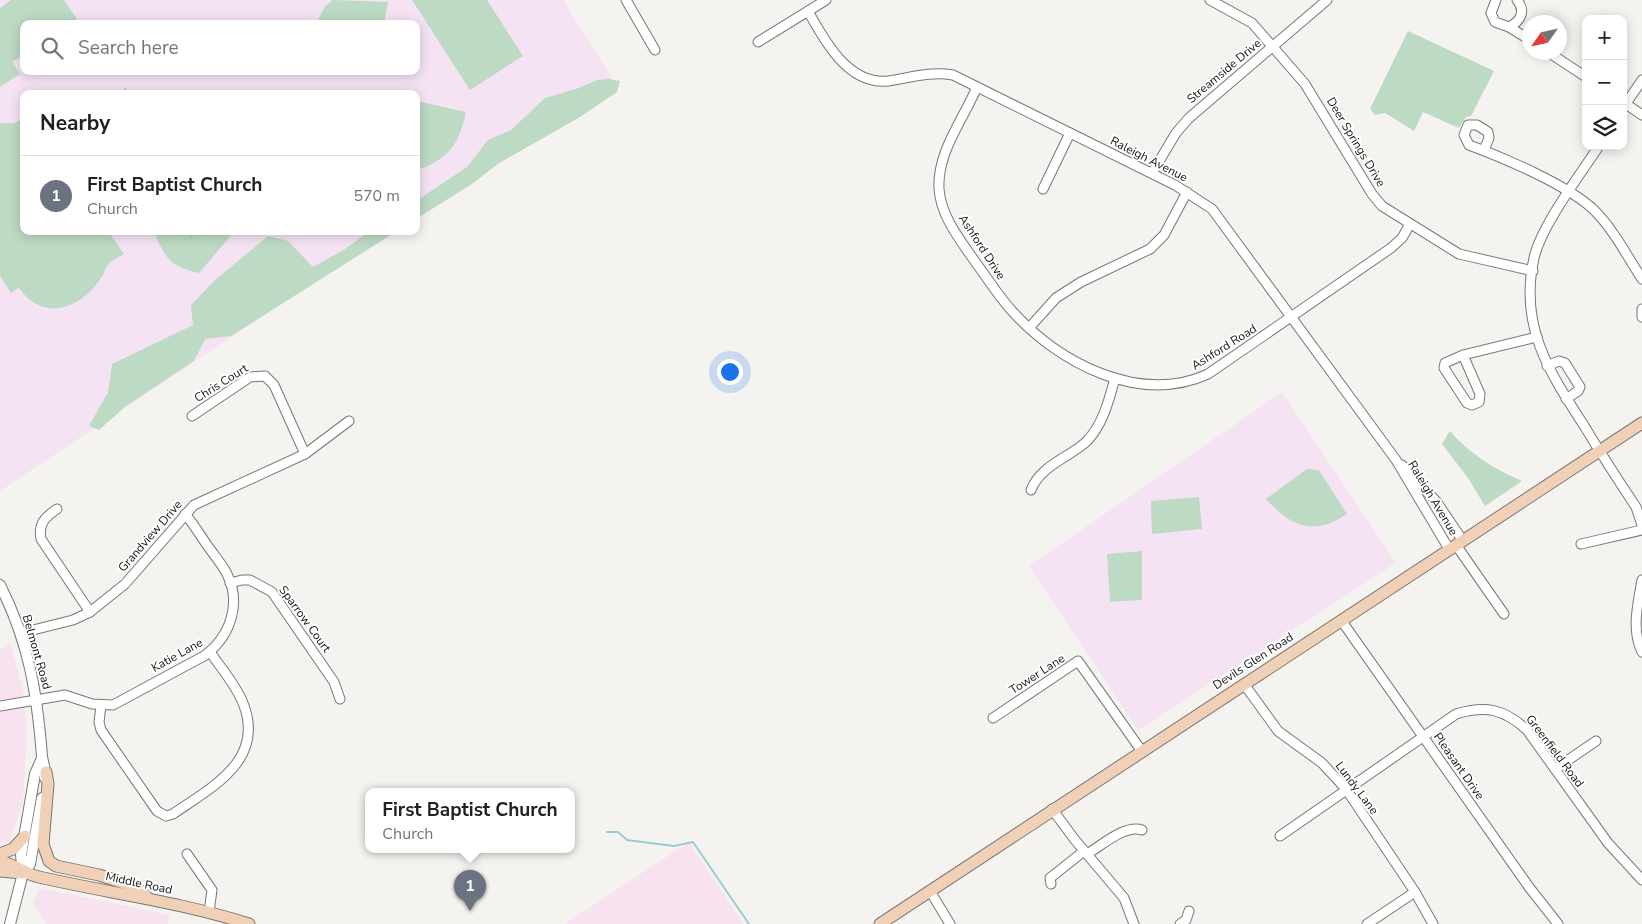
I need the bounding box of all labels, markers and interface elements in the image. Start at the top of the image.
north arrow [1522,15,1567,60]
map controls [1582,15,1627,150]
button: + [1582,15,1627,60]
search box [20,20,420,75]
icon: search [38,34,66,62]
text: Search here [78,35,179,61]
street label: Streamside Drive [1184,35,1264,107]
button: − [1582,60,1627,105]
street label: Deer Springs Drive [1323,94,1389,190]
button: layers [1582,105,1627,150]
text: Nearby [40,109,110,137]
street label: Raleigh Avenue [1108,133,1190,185]
text: First Baptist Church [87,172,262,198]
text: 1 [51,185,61,207]
text: 570 m [353,185,400,207]
text: Church [87,198,138,220]
street label: Ashford Drive [955,211,1009,283]
street label: Ashford Road [1188,321,1260,373]
your location [717,359,743,385]
street label: Chris Court [191,360,252,406]
street label: Raleigh Avenue [1404,458,1462,538]
street label: Grandview Drive [114,497,186,575]
street label: Sparrow Court [275,582,335,656]
street label: Belmont Road [19,613,55,691]
street label: Devils Glen Road [1210,629,1296,693]
street label: Katie Lane [148,634,206,676]
street label: Tower Lane [1006,650,1068,698]
street label: Greenfield Road [1522,711,1588,791]
street label: Pleasant Drive [1430,729,1488,803]
street label: Lundy Lane [1332,758,1382,818]
popup [365,788,575,853]
text: First Baptist Church [382,797,558,823]
text: Church [382,823,433,845]
street label: Middle Road [104,868,174,898]
pin: 1 [454,870,486,911]

